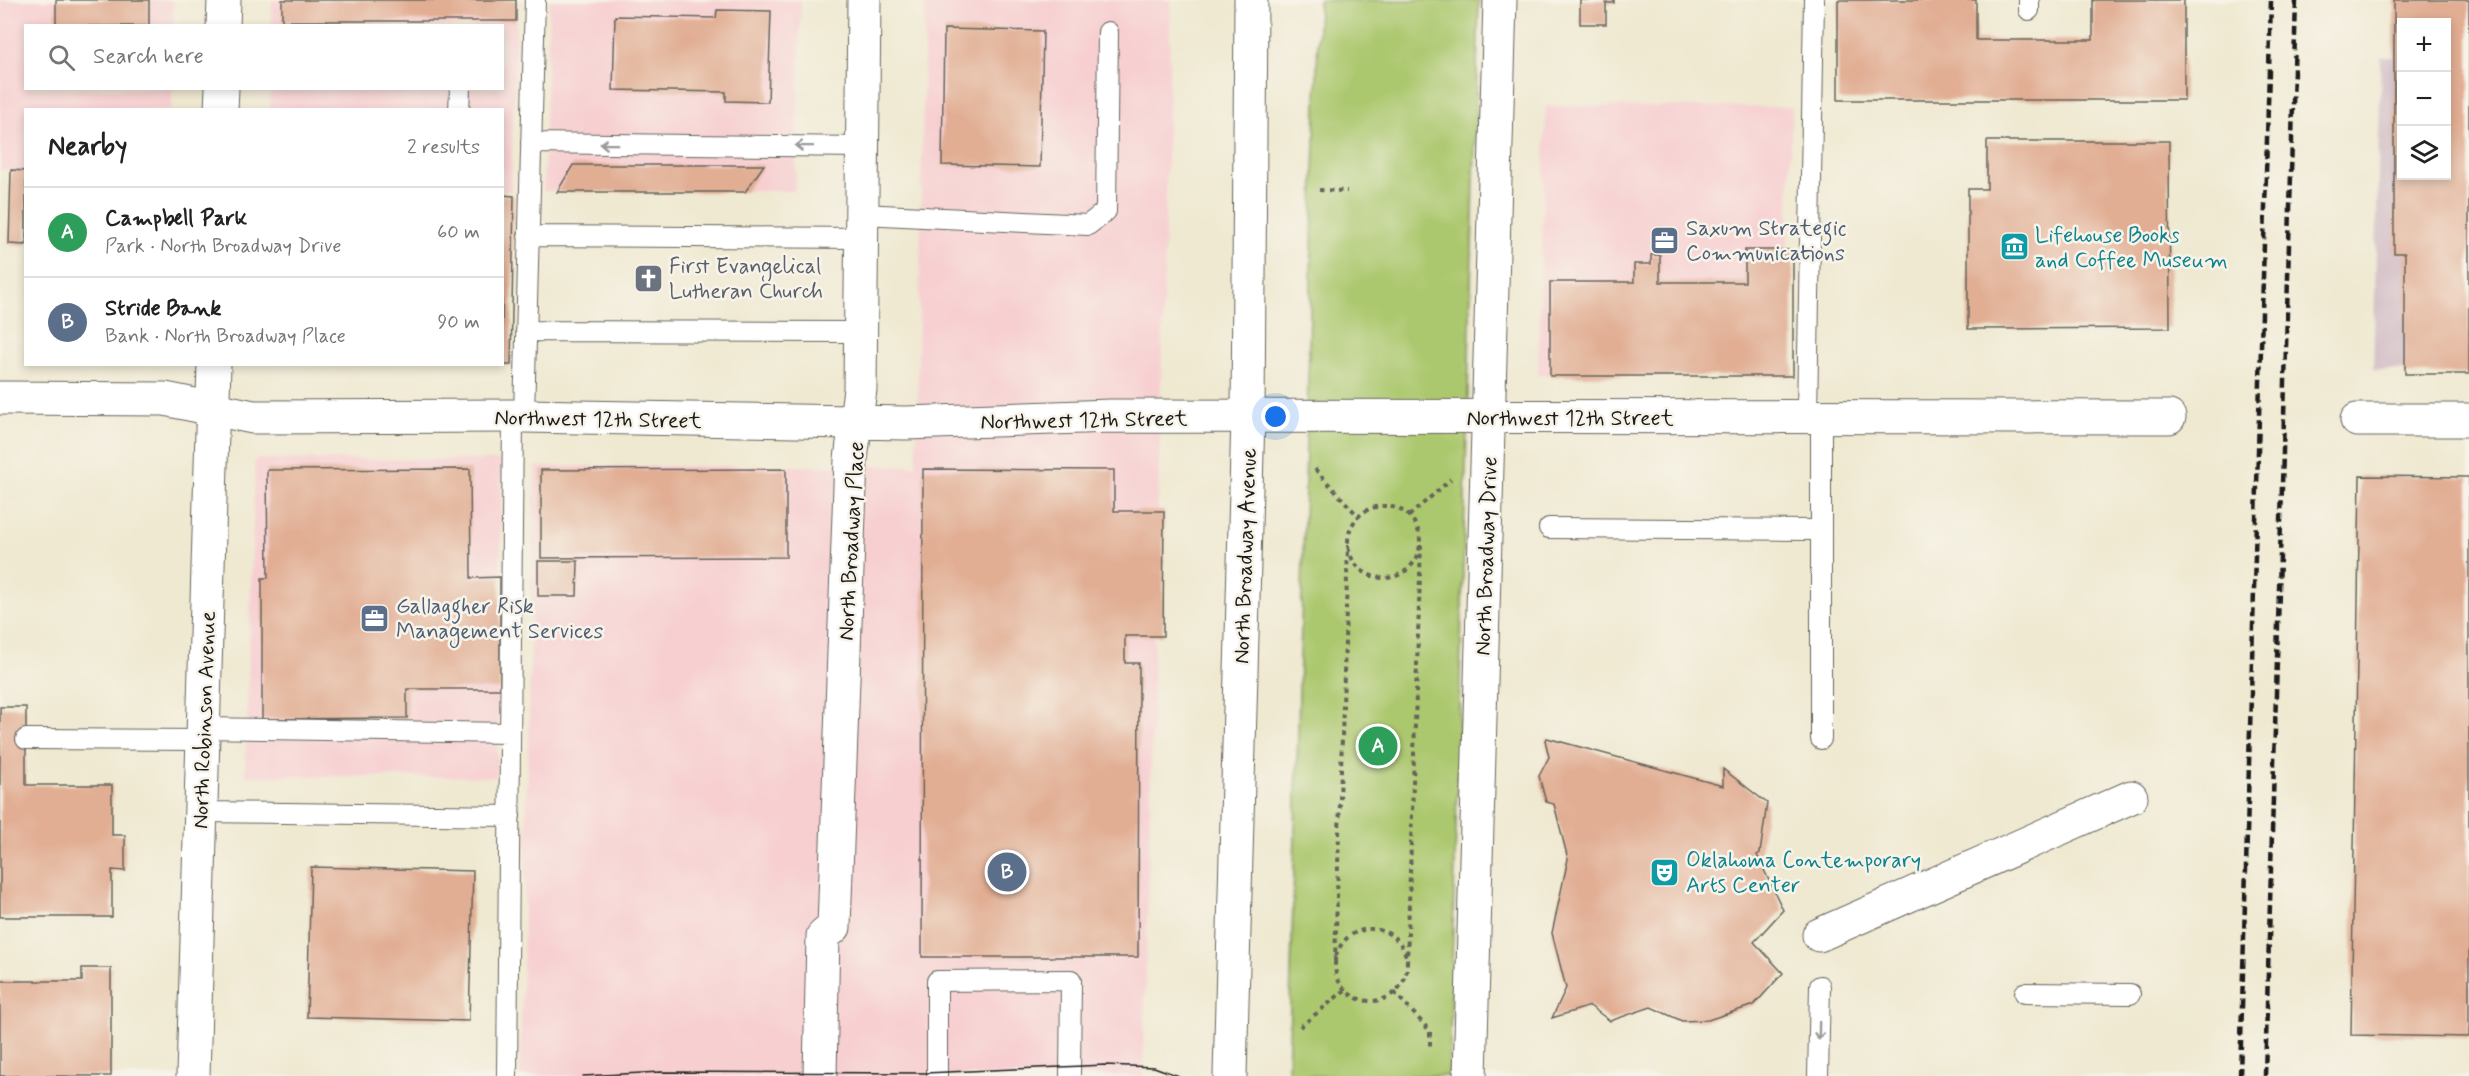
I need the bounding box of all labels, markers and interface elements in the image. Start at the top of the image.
map controls [2397,18,2451,180]
button: + [2397,18,2451,72]
search box [24,24,504,90]
icon: search [45,41,78,74]
text: Search here [93,43,204,71]
button: − [2397,72,2451,126]
button: layers [2397,126,2451,180]
text: Nearby [48,130,127,164]
text: 2 results [407,134,480,161]
one-way arrow [600,138,620,150]
one-way arrow [795,140,815,152]
text: Campbell Park [105,205,247,233]
place label: Saxum Strategic Communications [1686,215,1847,268]
text: A [61,219,74,246]
text: 60 m [437,219,480,246]
place label: Lifehouse Books and Coffee Museum [2035,222,2228,275]
office icon: Saxum Strategic Communications [1649,224,1681,256]
museum icon: Lifehouse Books and Coffee Museum [1998,231,2030,263]
text: Park · North Broadway Drive [105,233,341,260]
place label: First Evangelical Lutheran Church [669,253,823,306]
church icon: First Evangelical Lutheran Church [632,262,664,294]
text: Stride Bank [105,295,221,323]
text: B [61,309,74,336]
text: 90 m [437,309,480,336]
text: Bank · North Broadway Place [105,323,346,350]
your location [1261,402,1290,431]
street label: Northwest 12th Street [494,404,702,436]
street label: Northwest 12th Street [980,405,1188,437]
street label: Northwest 12th Street [1466,405,1674,433]
street label: North Broadway Place [833,441,871,641]
street label: North Broadway Avenue [1228,447,1264,665]
street label: North Broadway Drive [1470,456,1504,656]
place label: Gallaggher Risk Management Services [396,593,603,649]
office icon: Gallaggher Risk Management Services [359,602,391,634]
street label: North Robinson Avenue [187,610,223,830]
pin: A [1358,724,1398,768]
place label: Oklahoma Contemporary Arts Center [1686,847,1921,900]
pin: B [988,850,1026,894]
theatre icon: Oklahoma Contemporary Arts Center [1649,856,1681,888]
one-way arrow [1813,1020,1825,1040]

